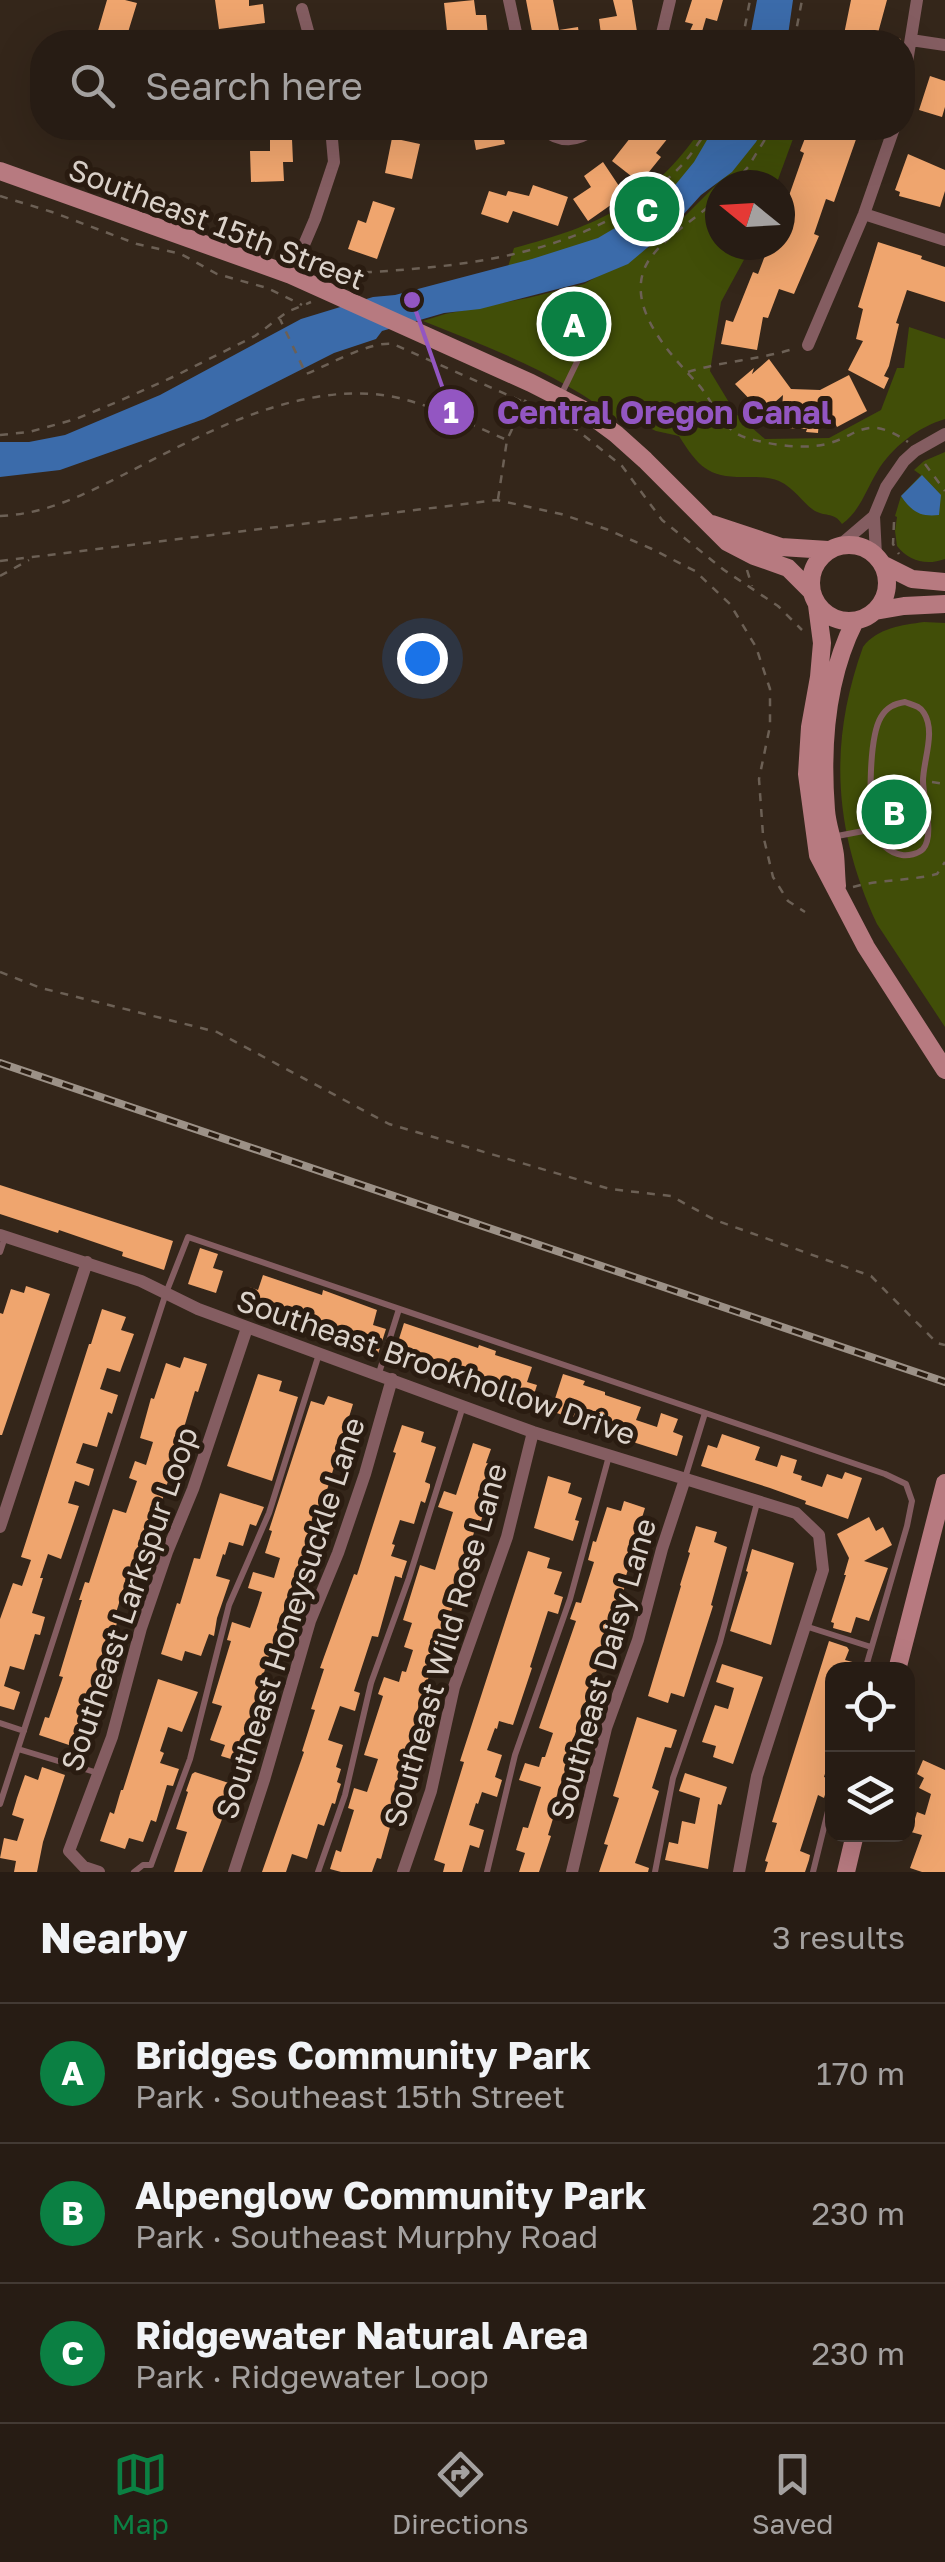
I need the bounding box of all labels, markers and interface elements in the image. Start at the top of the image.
search box [30,30,915,140]
icon: search [65,58,120,113]
text: Search here [145,63,363,108]
street label: Southeast 15th Street [64,151,370,297]
north arrow [705,170,795,260]
pin: C [614,172,680,246]
pin: A [542,286,606,362]
callout: Central Oregon Canal [426,381,851,443]
text: Central Oregon Canal [497,393,832,431]
text: 1 [443,394,459,430]
your location [397,633,448,684]
pin: B [862,774,926,850]
street label: Southeast Brookhollow Drive [232,1282,640,1452]
street label: Southeast Honeysuckle Lane [208,1413,372,1823]
street label: Southeast Larkspur Loop [53,1422,205,1776]
street label: Southeast Wild Rose Lane [376,1459,514,1831]
street label: Southeast Daisy Lane [543,1514,663,1824]
map controls [825,1662,915,1842]
button: locate [825,1662,915,1752]
button: layers [825,1752,915,1842]
text: Nearby [40,1912,188,1962]
text: 3 results [772,1918,905,1956]
text: Bridges Community Park [135,2032,591,2077]
text: A [61,2054,84,2092]
text: 170 m [816,2054,905,2092]
text: Park · Southeast 15th Street [135,2077,565,2115]
text: Alpenglow Community Park [135,2172,647,2217]
text: B [61,2194,84,2232]
text: 230 m [812,2194,905,2232]
text: Park · Southeast Murphy Road [135,2217,598,2255]
text: Ridgewater Natural Area [135,2312,588,2357]
text: C [61,2334,84,2372]
text: 230 m [812,2334,905,2372]
text: Park · Ridgewater Loop [135,2357,489,2395]
tab: Map [112,2447,169,2540]
tab: Directions [392,2447,529,2540]
tab: Saved [752,2447,833,2540]

